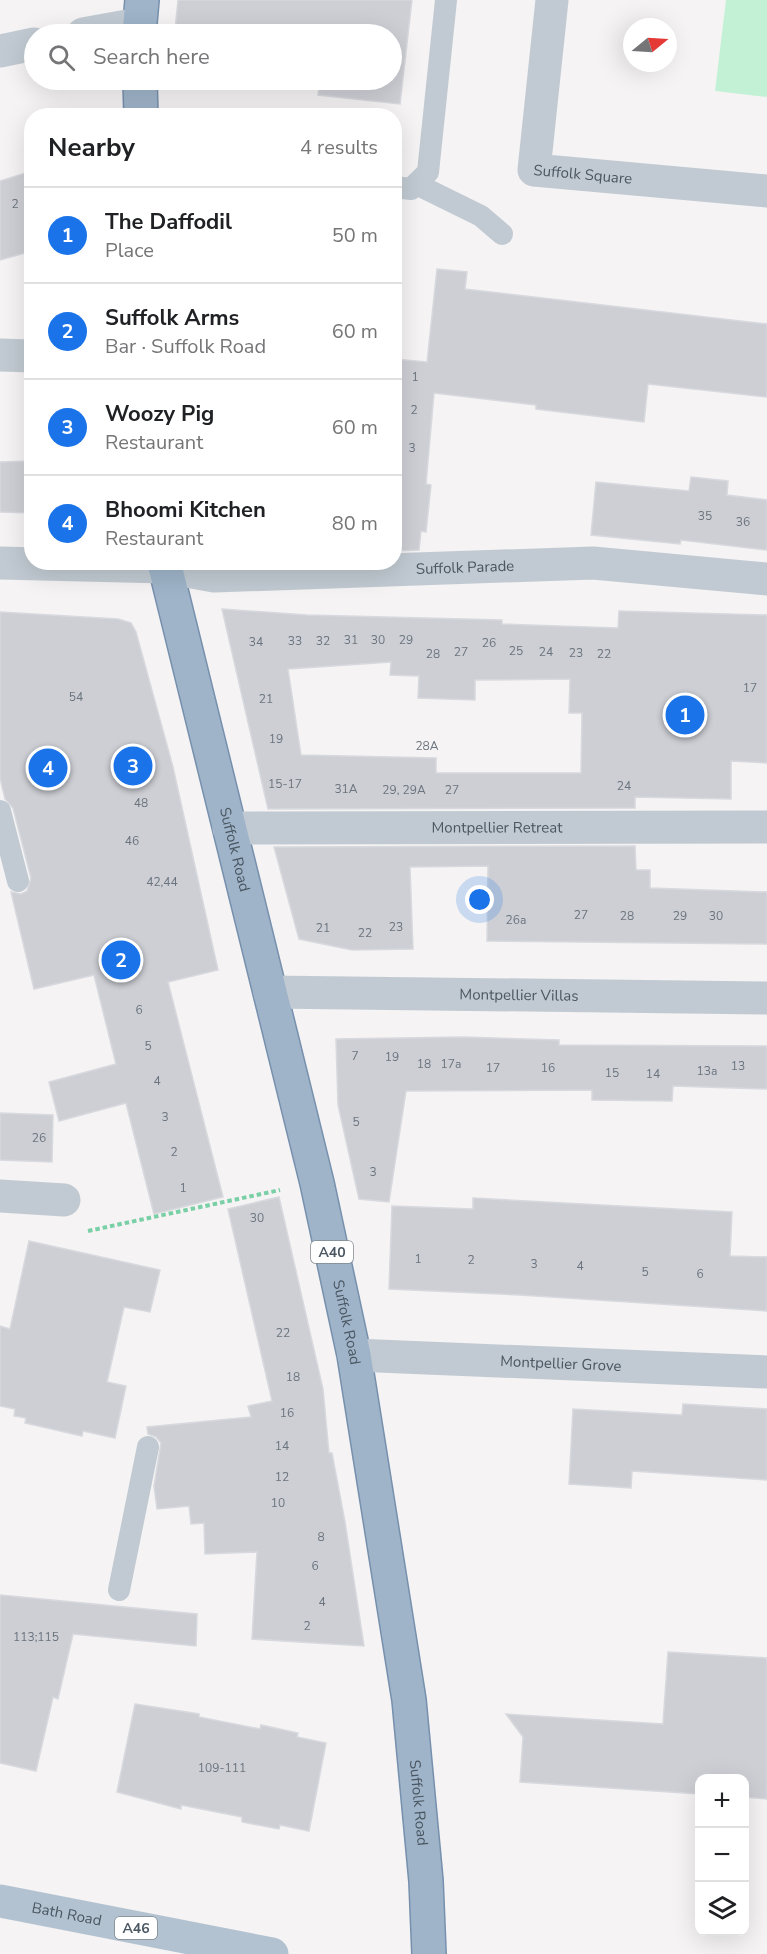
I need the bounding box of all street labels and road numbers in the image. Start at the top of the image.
street label: Suffolk Square [533,160,633,189]
street label: Suffolk Parade [415,556,515,579]
street label: Suffolk Road [215,805,255,894]
street label: Montpellier Retreat [432,817,563,838]
street label: Montpellier Villas [459,984,579,1006]
road number: A40 [311,1241,353,1263]
street label: Suffolk Road [328,1278,365,1366]
street label: Montpellier Grove [500,1351,622,1376]
street label: Suffolk Road [405,1759,433,1847]
street label: Bath Road [30,1897,103,1931]
road number: A46 [115,1917,157,1939]

